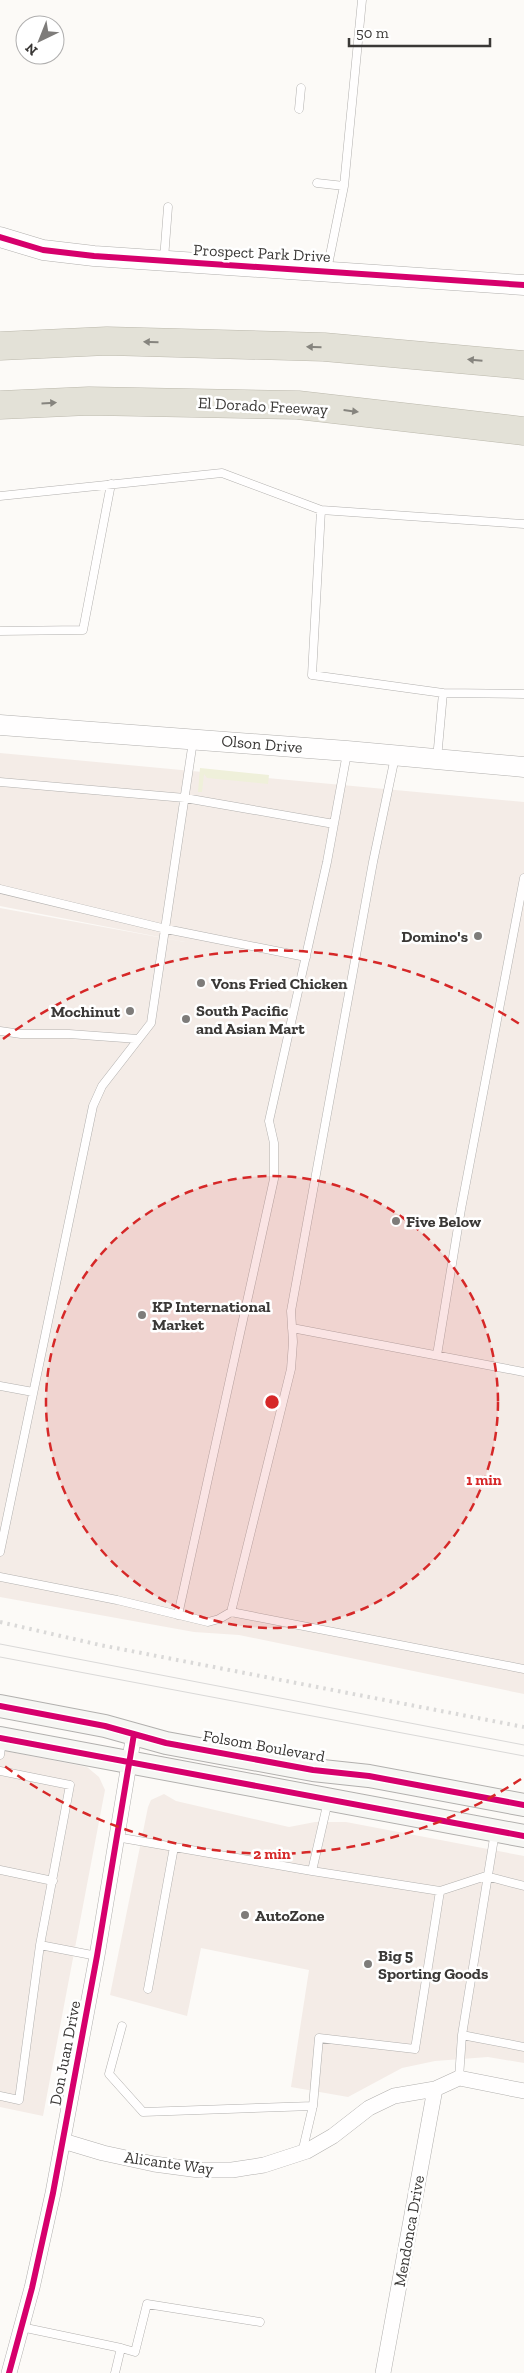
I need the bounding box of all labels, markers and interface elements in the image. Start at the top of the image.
north arrow [15,15,65,65]
scale bar [349,15,490,47]
text: 50 m [356,24,389,42]
text: N [22,39,41,59]
street label: Prospect Park Drive [193,240,331,266]
one-way arrow [143,338,159,346]
one-way arrow [305,342,321,350]
one-way arrow [467,356,483,364]
street label: El Dorado Freeway [197,393,329,419]
one-way arrow [41,399,57,407]
one-way arrow [343,407,359,415]
street label: Olson Drive [221,731,303,757]
place label: Domino's [401,927,468,946]
marker: Domino's [472,930,484,942]
place label: Vons Fried Chicken [211,974,348,993]
marker: Vons Fried Chicken [195,977,207,989]
place label: South Pacific and Asian Mart [196,1001,305,1038]
place label: Mochinut [51,1002,121,1021]
marker: Mochinut [124,1005,136,1017]
marker: South Pacific and Asian Mart [180,1013,192,1025]
place label: Five Below [406,1212,482,1231]
marker: Five Below [390,1215,402,1227]
place label: KP International Market [152,1297,271,1334]
marker: KP International Market [136,1309,148,1321]
centre of rings [263,1393,281,1411]
text: 1 min [466,1471,502,1489]
street label: Folsom Boulevard [202,1726,327,1766]
text: 2 min [253,1845,291,1863]
place label: AutoZone [255,1906,325,1925]
marker: AutoZone [239,1909,251,1921]
place label: Big 5 Sporting Goods [378,1946,488,1983]
marker: Big 5 Sporting Goods [362,1958,374,1970]
street label: Don Juan Drive [46,1999,84,2107]
street label: Alicante Way [123,2147,216,2179]
street label: Mendonca Drive [390,2174,428,2288]

